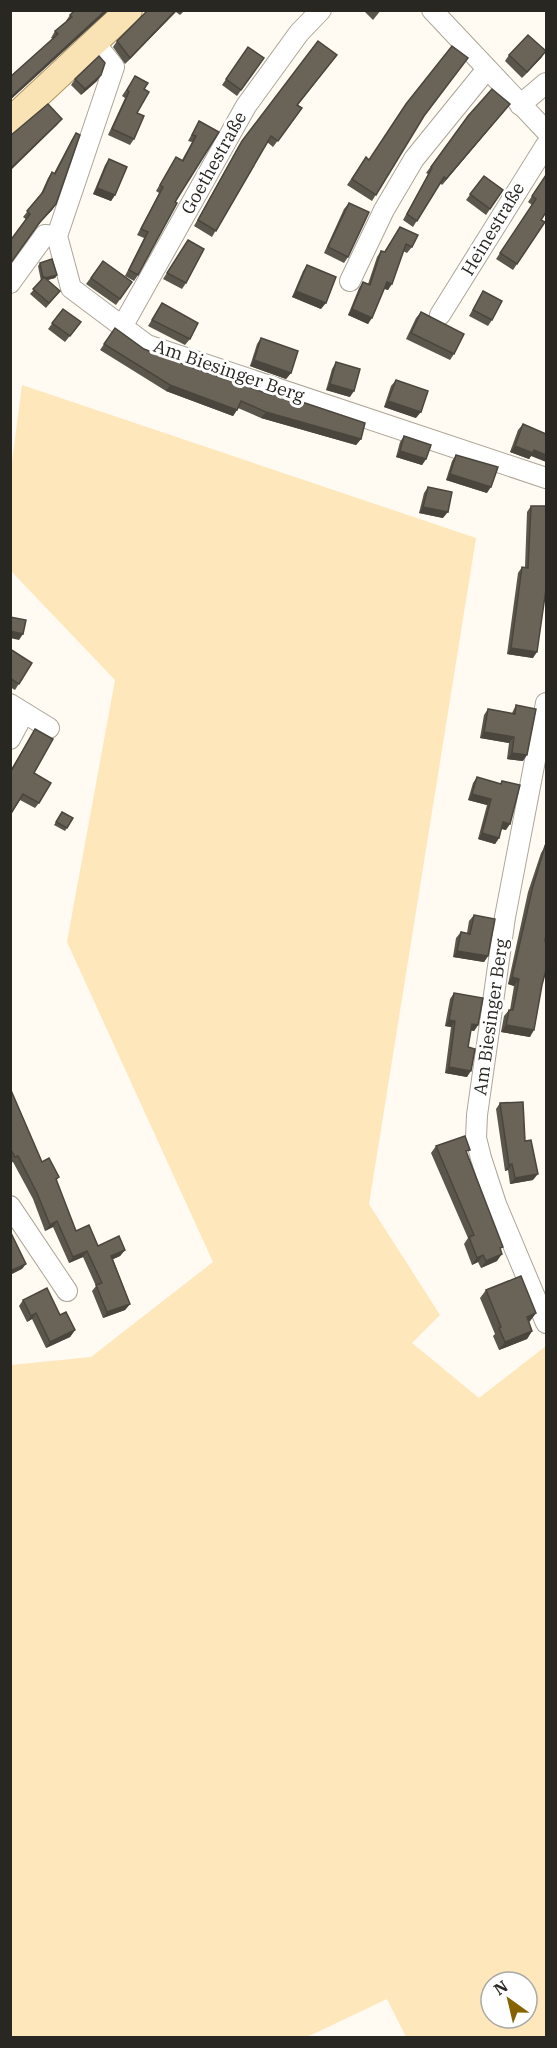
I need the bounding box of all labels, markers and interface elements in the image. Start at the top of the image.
street label: Goethestraße [176,107,251,218]
street label: Heinestraße [456,178,529,280]
street label: Am Biesinger Berg [151,334,308,407]
street label: Am Biesinger Berg [468,937,513,1097]
north arrow [479,1970,539,2030]
text: N [490,1976,511,1999]

